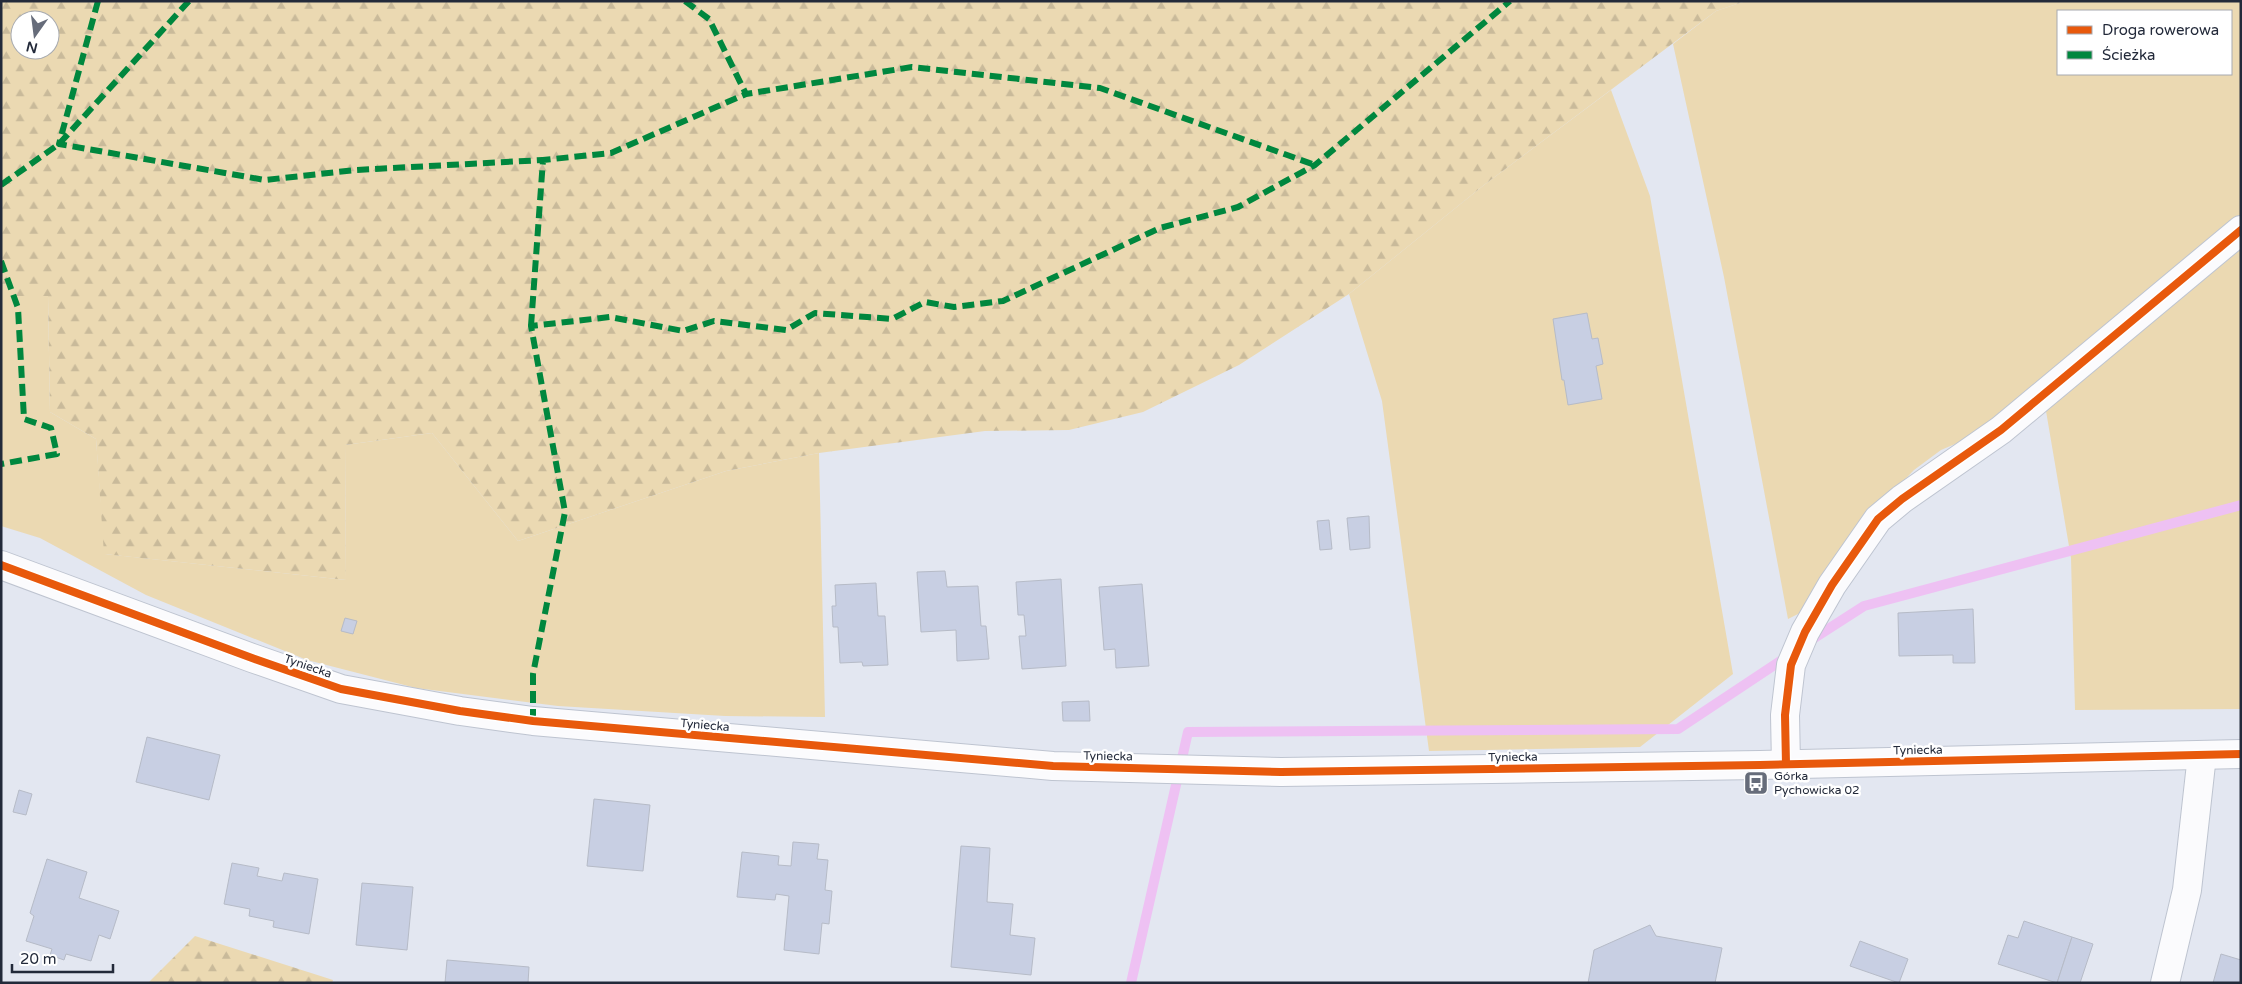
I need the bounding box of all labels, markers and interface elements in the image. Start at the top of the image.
north arrow [10,10,60,60]
legend [2057,10,2232,75]
text: Droga rowerowa [2102,21,2219,39]
text: N [24,38,39,57]
text: Ścieżka [2102,46,2155,64]
street label: Tyniecka [282,651,334,681]
street label: Tyniecka [680,716,730,734]
street label: Tyniecka [1893,743,1943,757]
street label: Tyniecka [1083,749,1133,763]
street label: Tyniecka [1488,750,1538,764]
place label: Górka Pychowicka 02 [1774,769,1860,797]
bus stop icon: Górka Pychowicka 02 [1743,770,1769,796]
scale bar [12,942,114,974]
text: 20 m [20,950,57,968]

